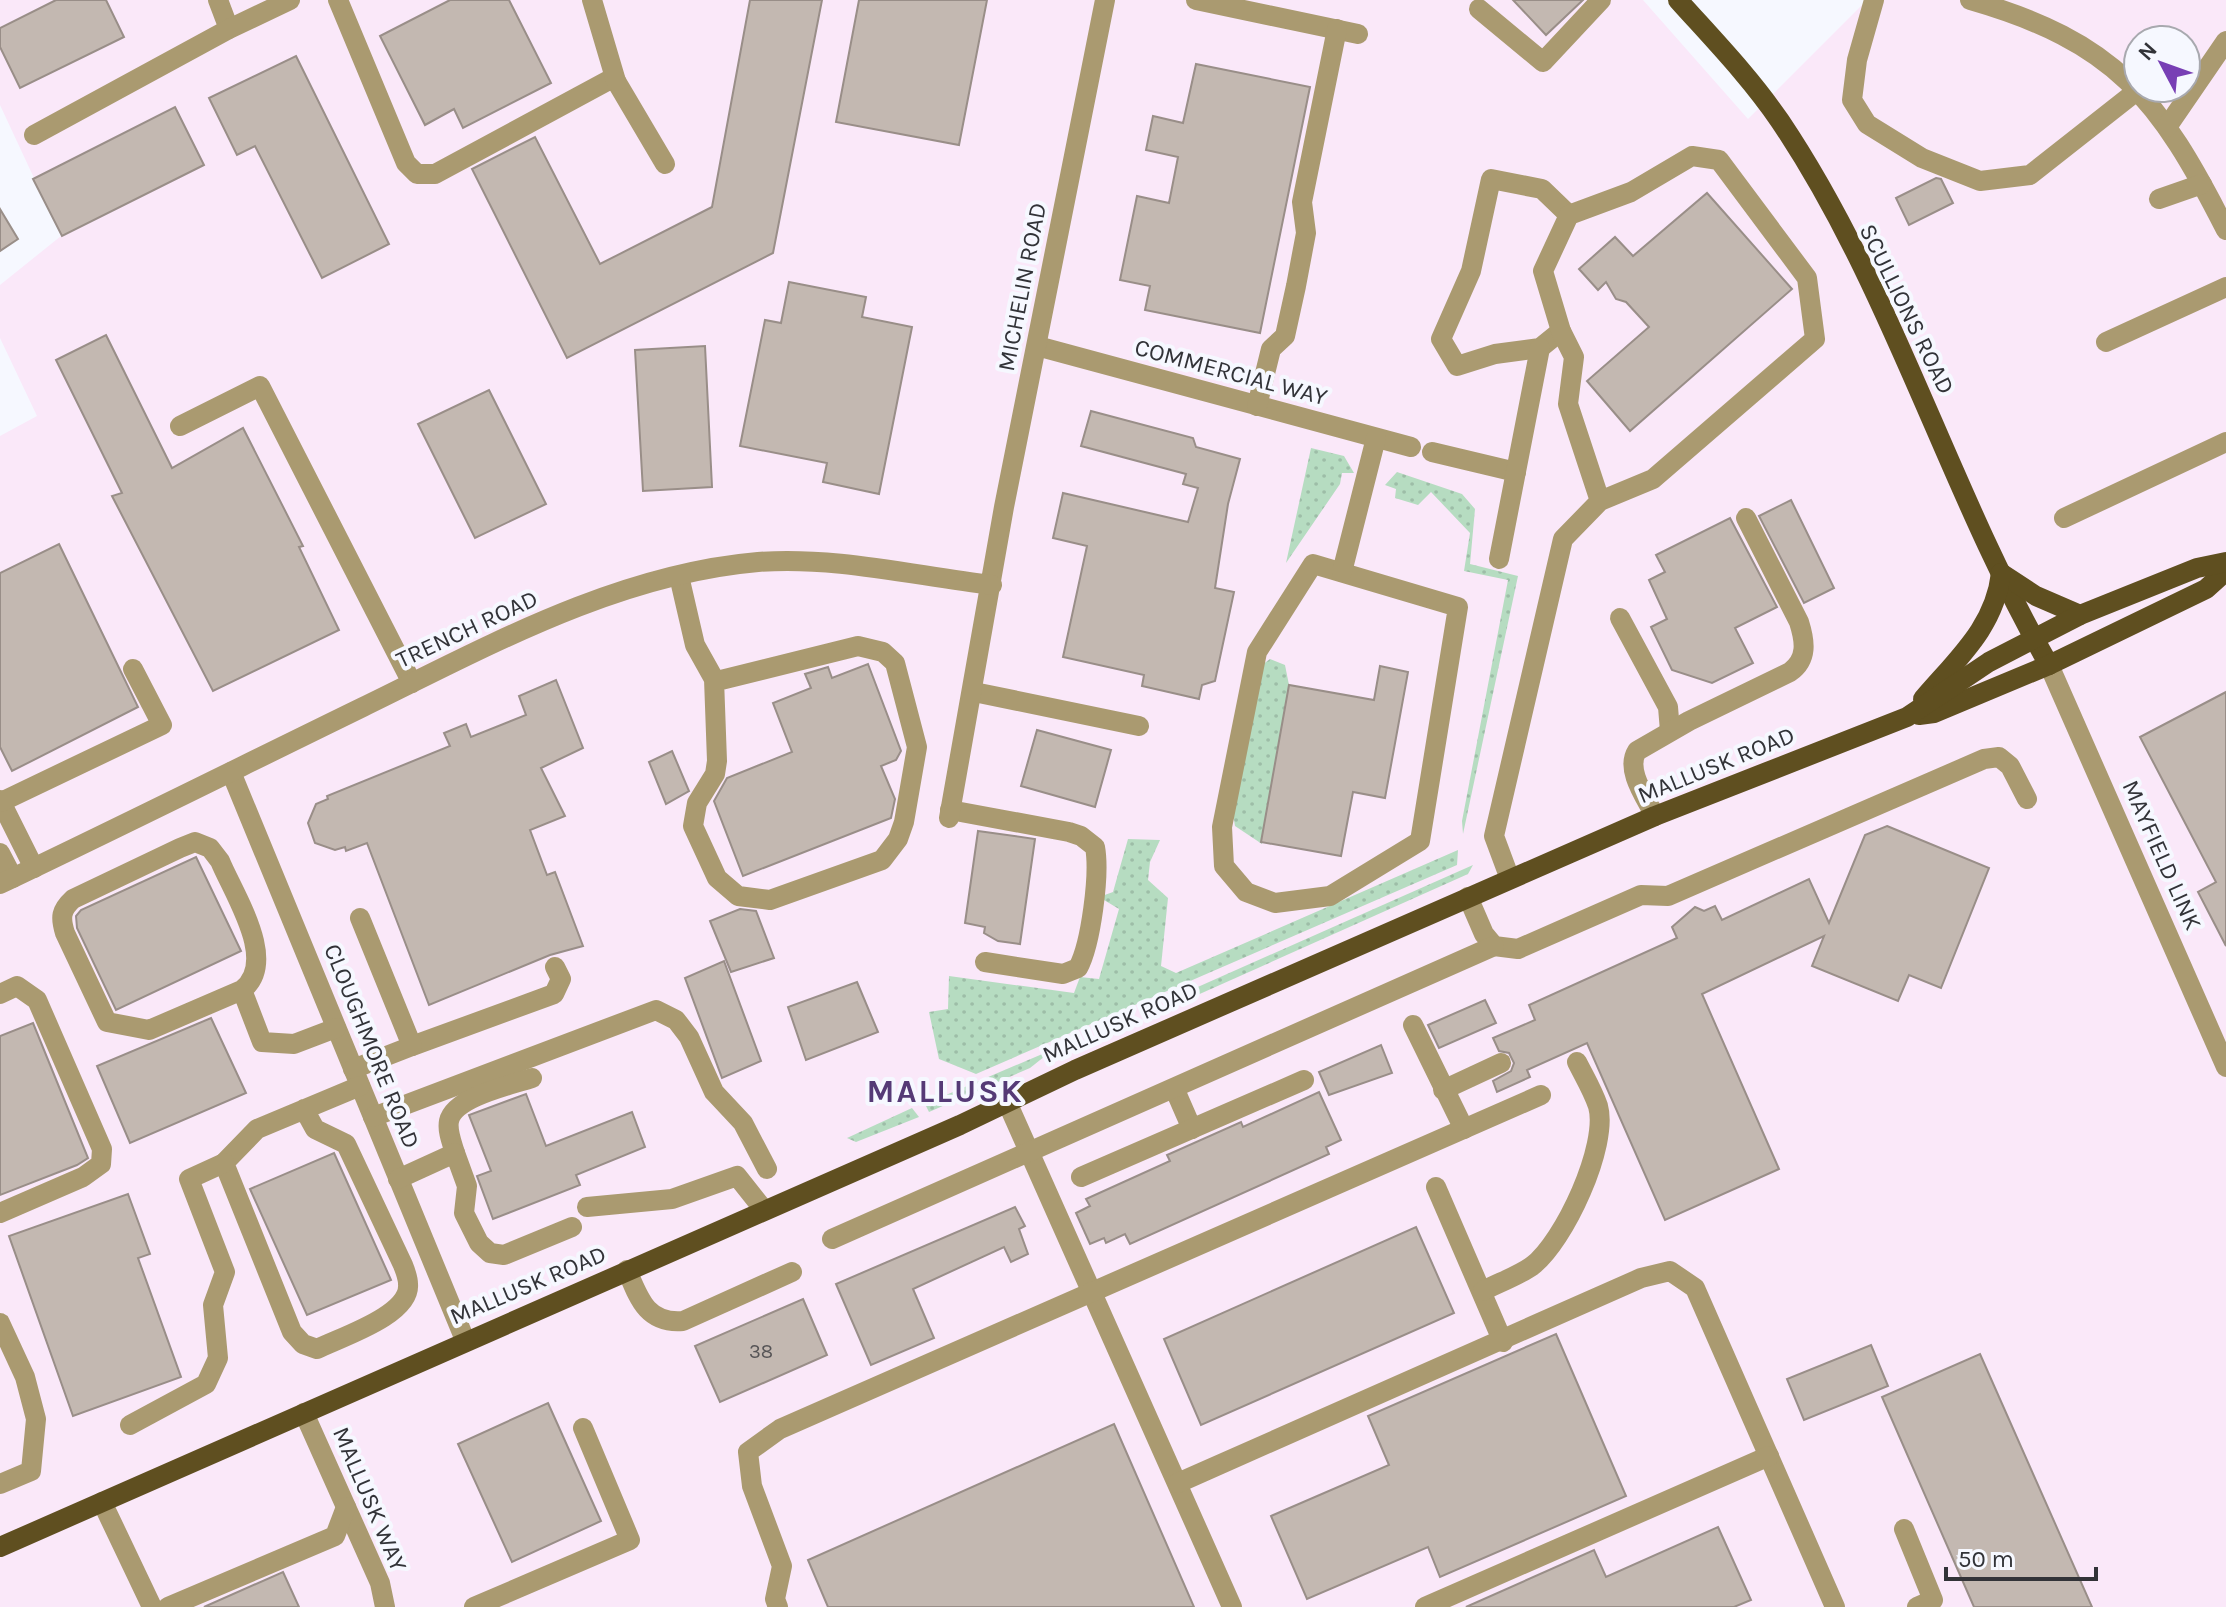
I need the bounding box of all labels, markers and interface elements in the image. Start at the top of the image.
north arrow [2122,24,2202,104]
text: N [2133,37,2163,66]
street label: MICHELIN ROAD [992,200,1052,374]
street label: SCULLIONS ROAD [1854,219,1960,399]
street label: COMMERCIAL WAY [1132,333,1330,411]
street label: TRENCH ROAD [392,584,542,674]
street label: MALLUSK ROAD [1633,721,1799,809]
street label: MAYFIELD LINK [2116,776,2208,935]
street label: CLOUGHMORE ROAD [318,940,426,1152]
street label: MALLUSK ROAD [1038,975,1202,1069]
district label: MALLUSK [866,1073,1024,1110]
street label: MALLUSK ROAD [446,1240,610,1330]
house number: 38 [749,1340,773,1363]
street label: MALLUSK WAY [327,1423,413,1575]
scale bar [1946,1531,2096,1581]
text: 50 m [1958,1545,2014,1573]

